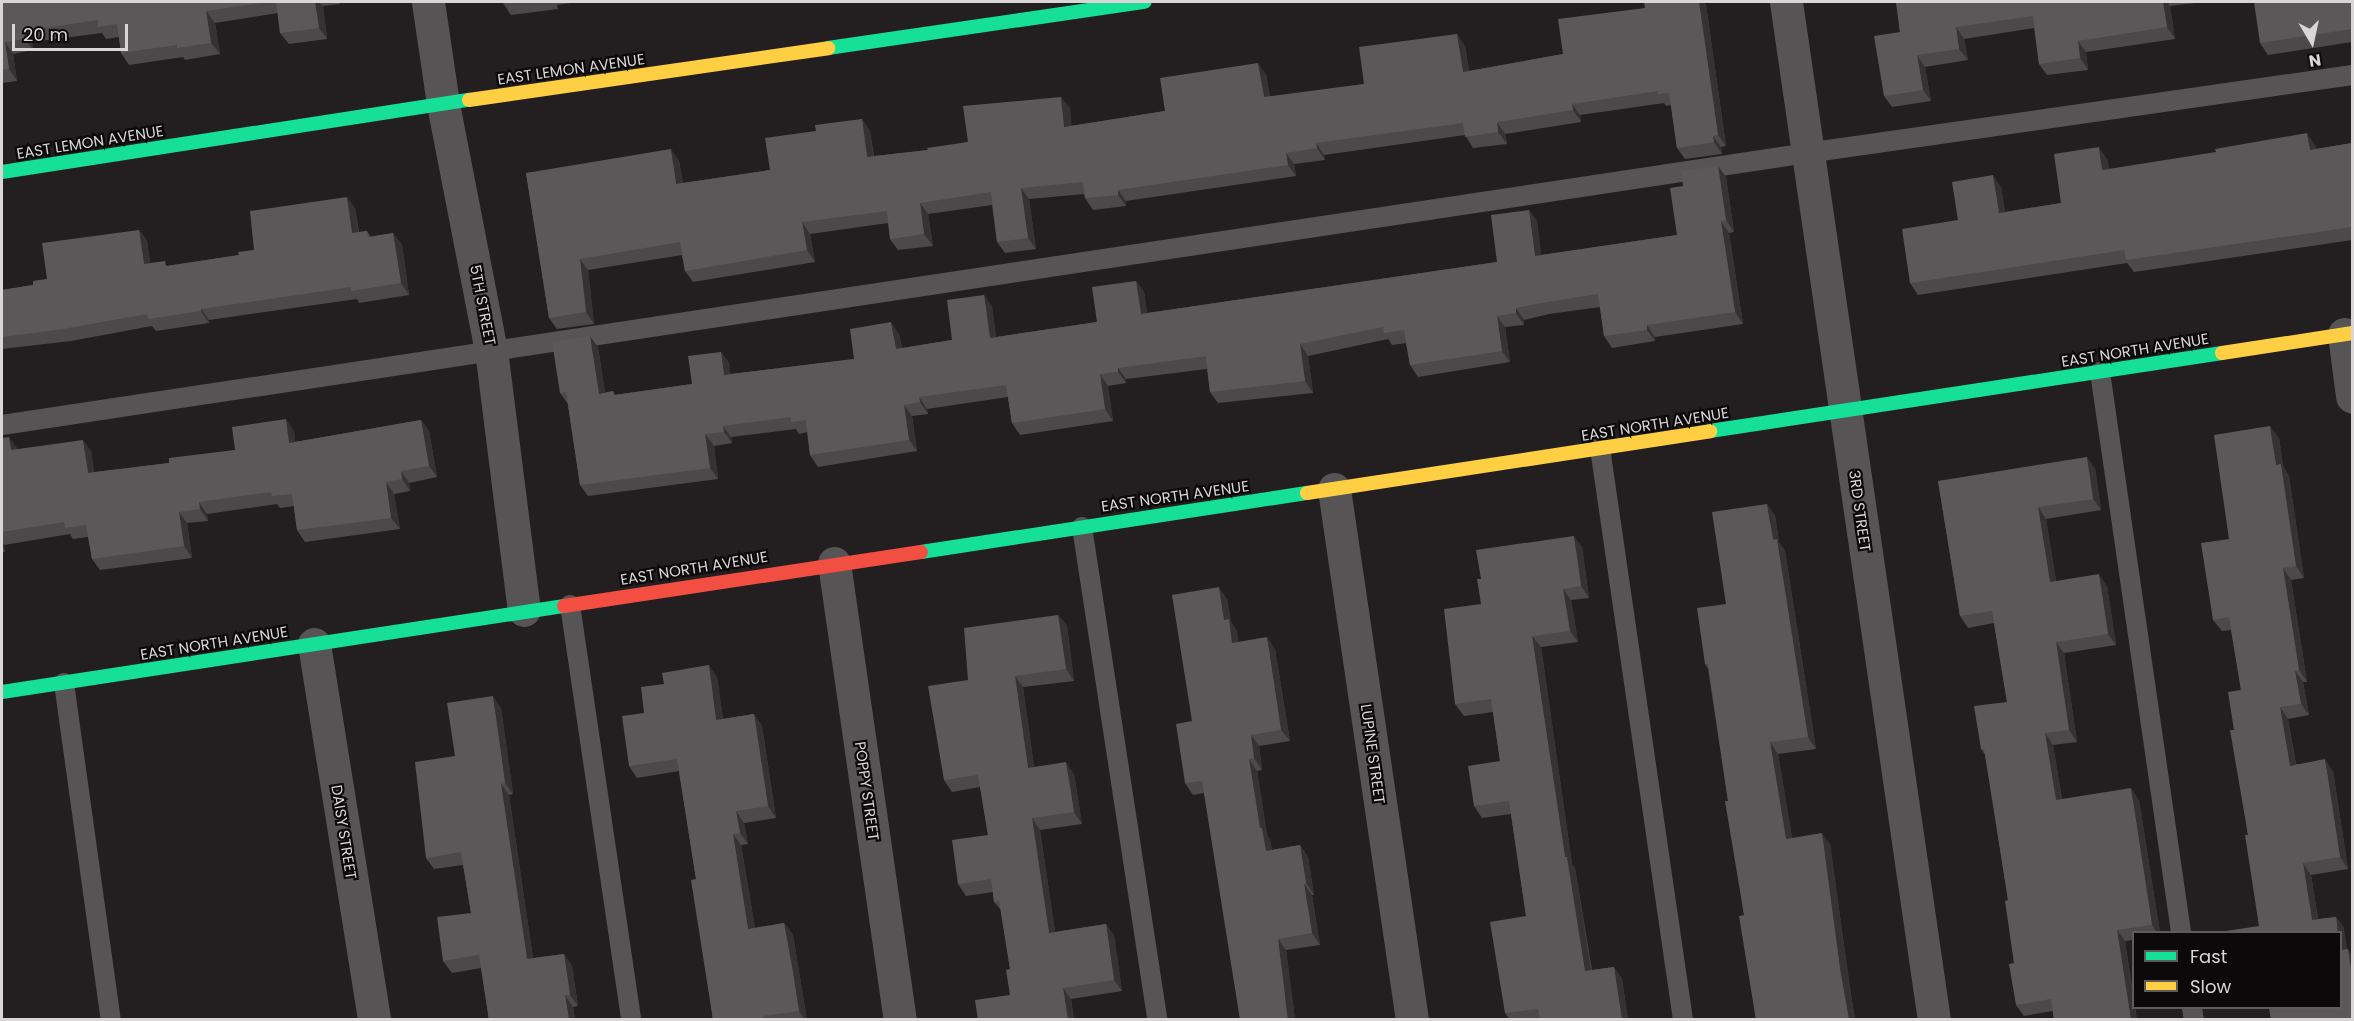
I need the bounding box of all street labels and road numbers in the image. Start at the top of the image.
street label: EAST LEMON AVENUE [496,50,646,88]
street label: EAST LEMON AVENUE [15,121,165,163]
street label: 5TH STREET [466,263,500,347]
street label: EAST NORTH AVENUE [2060,329,2210,371]
street label: EAST NORTH AVENUE [1580,403,1730,445]
street label: 3RD STREET [1845,469,1875,553]
street label: EAST NORTH AVENUE [1100,477,1250,515]
street label: EAST NORTH AVENUE [619,547,769,589]
street label: EAST NORTH AVENUE [139,622,289,664]
street label: LUPINE STREET [1357,703,1389,805]
street label: POPPY STREET [851,740,883,842]
street label: DAISY STREET [328,783,360,881]

